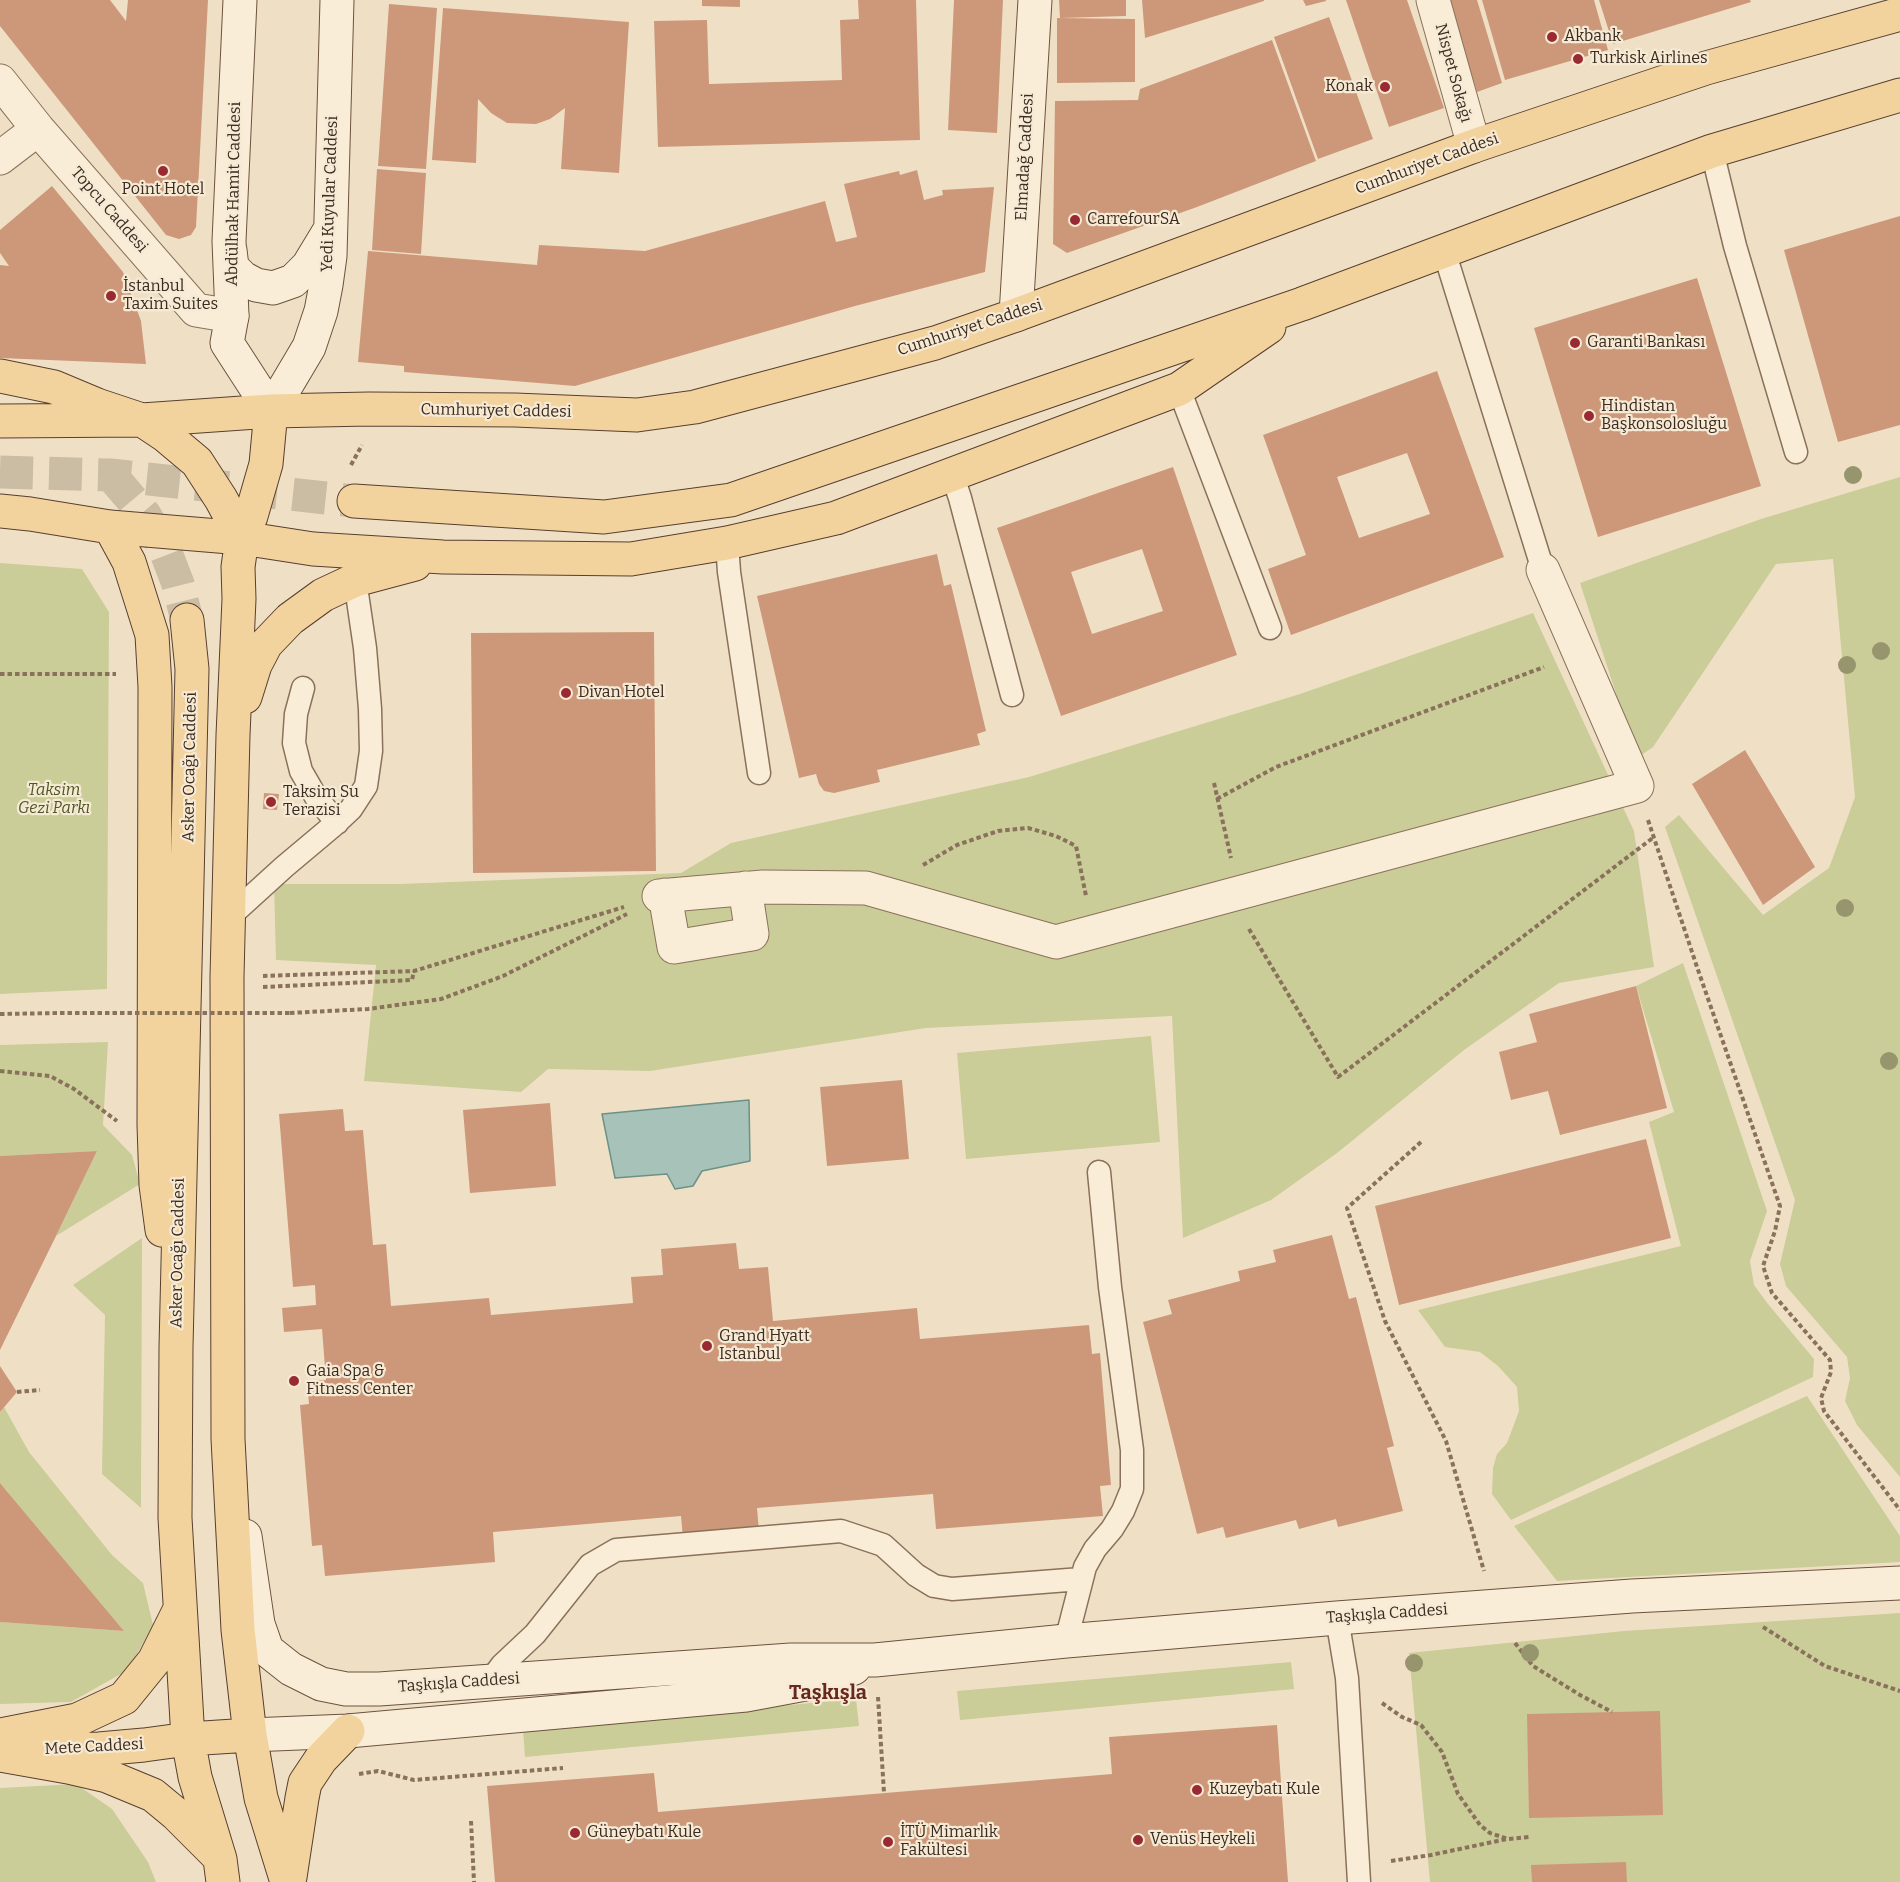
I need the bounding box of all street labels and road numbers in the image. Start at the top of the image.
street label: Nispet Sokağı [1431,21,1475,125]
street label: Elmadağ Caddesi [1012,93,1038,221]
street label: Abdülhak Hamit Caddesi [223,102,245,286]
street label: Yedi Kuyular Caddesi [318,115,342,273]
street label: Cumhuriyet Caddesi [1353,129,1501,199]
street label: Topcu Caddesi [67,163,151,257]
street label: Cumhuriyet Caddesi [895,296,1045,360]
street label: Cumhuriyet Caddesi [420,400,572,422]
street label: Asker Ocağı Caddesi [179,692,201,842]
street label: Asker Ocağı Caddesi [167,1178,189,1328]
street label: Taşkışla Caddesi [1326,1600,1448,1628]
street label: Taşkışla Caddesi [398,1669,520,1697]
street label: Mete Caddesi [44,1735,144,1759]

